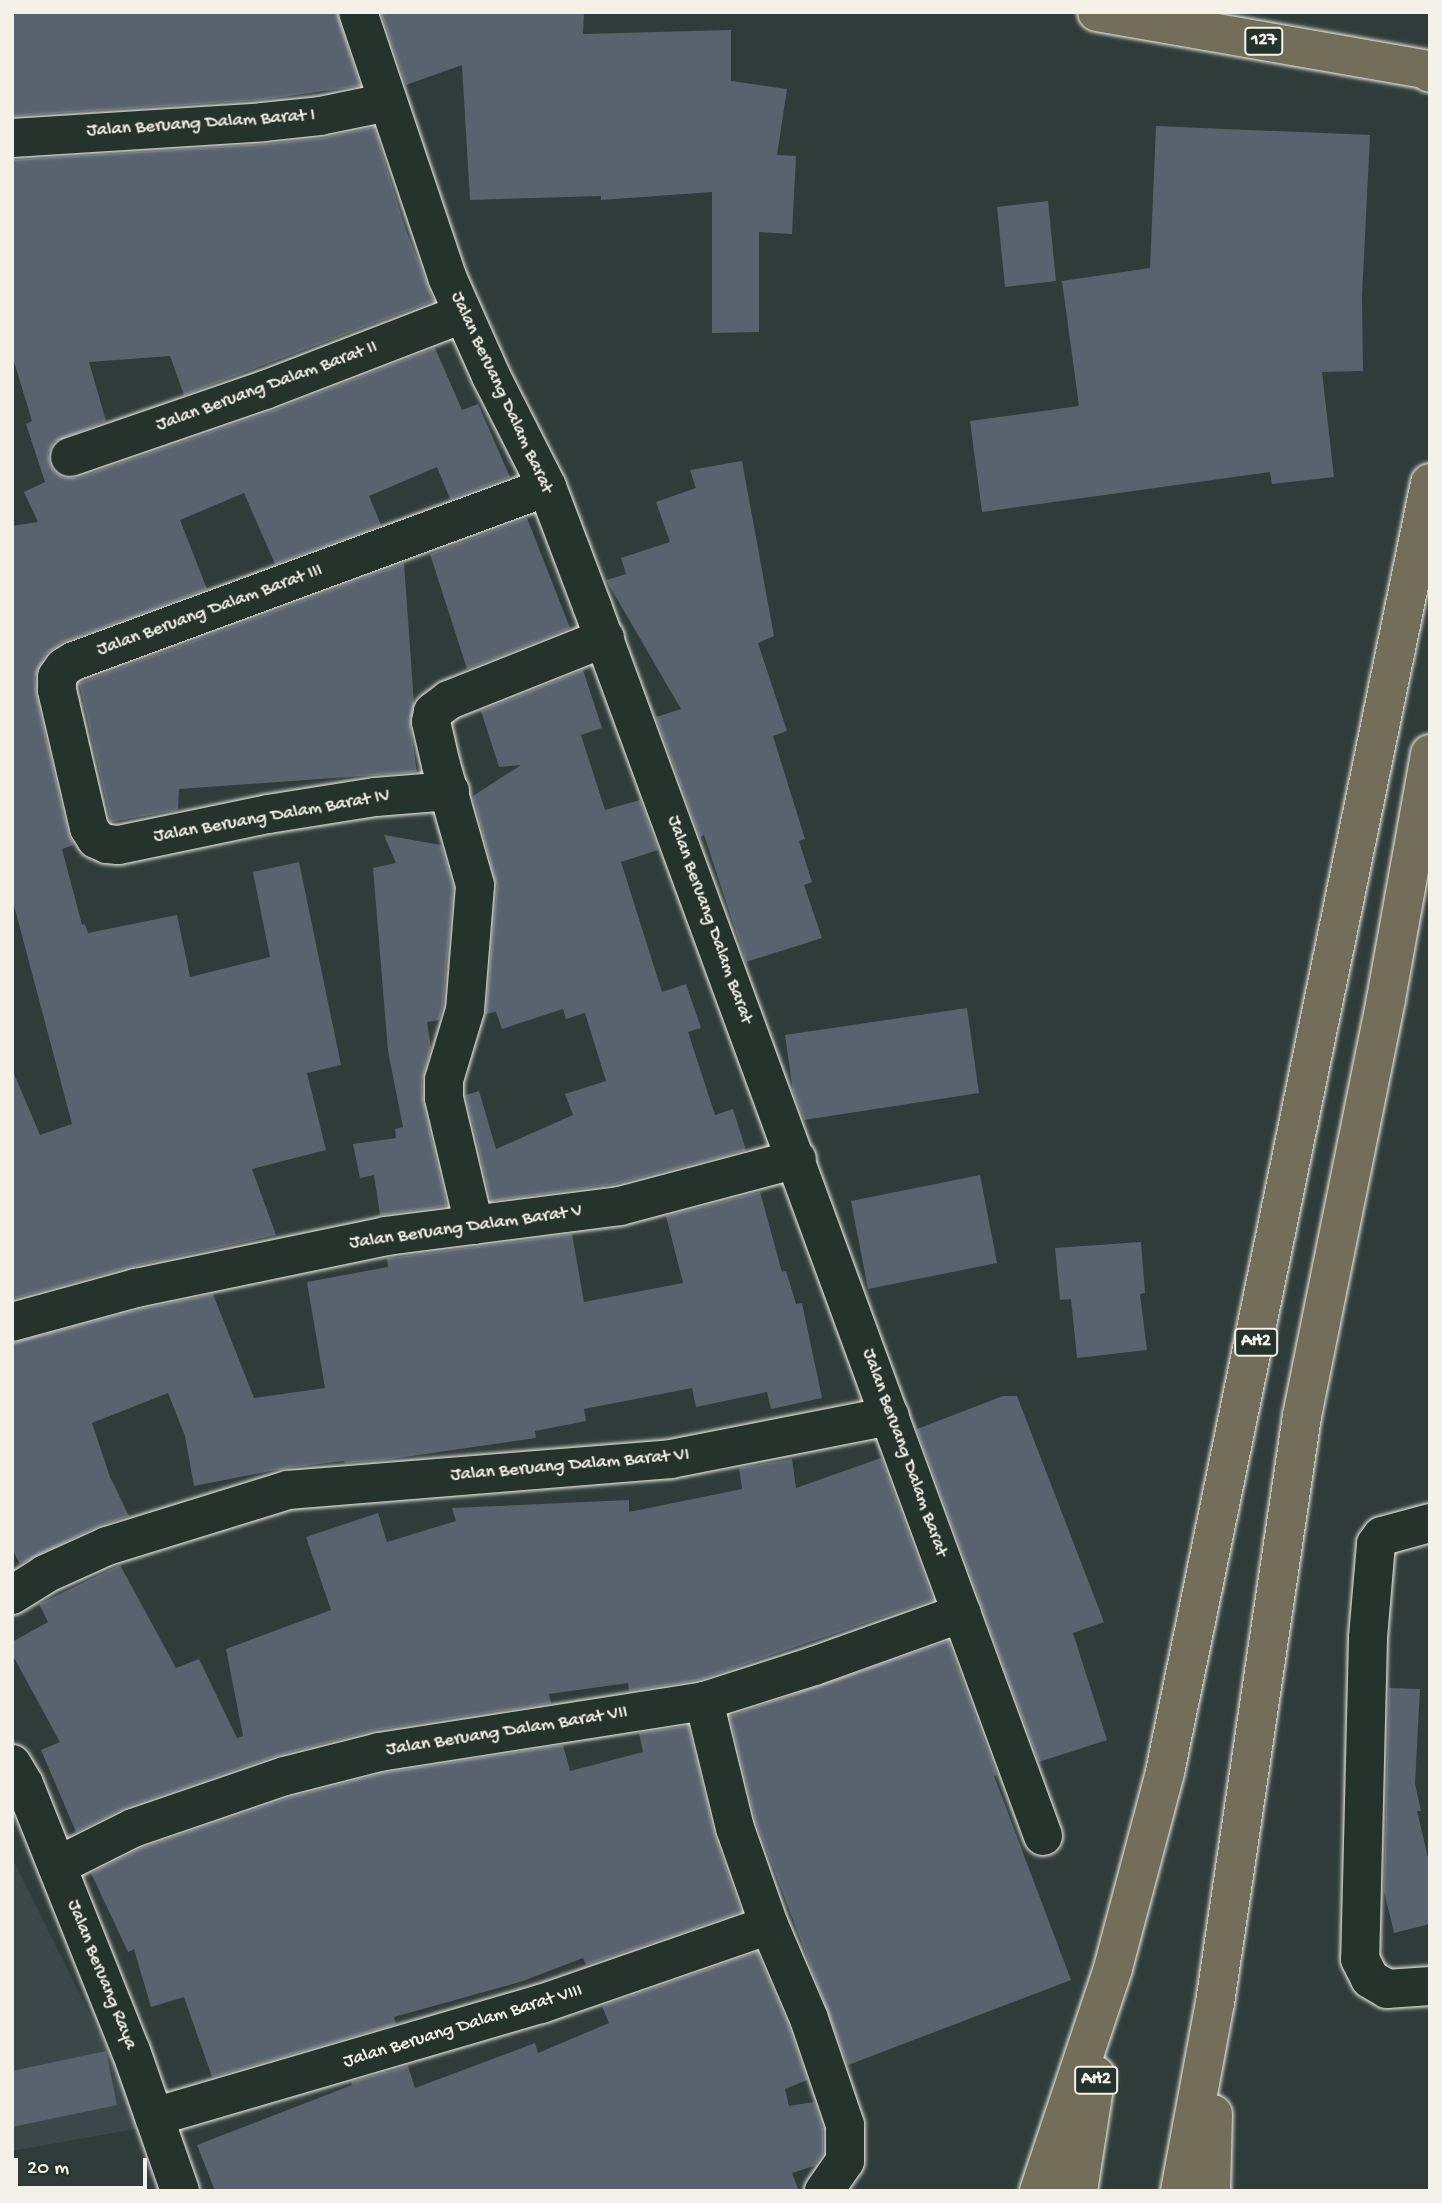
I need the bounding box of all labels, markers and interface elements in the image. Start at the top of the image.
road number: 127 [1243,26,1285,56]
street label: Jalan Beruang Dalam Barat I [86,105,316,143]
street label: Jalan Beruang Dalam Barat [444,289,558,497]
street label: Jalan Beruang Dalam Barat II [153,336,381,438]
street label: Jalan Beruang Dalam Barat III [94,560,326,662]
street label: Jalan Beruang Dalam Barat IV [152,785,392,849]
street label: Jalan Beruang Dalam Barat [661,813,757,1027]
street label: Jalan Beruang Dalam Barat V [348,1200,584,1256]
road number: AH2 [1233,1328,1279,1357]
street label: Jalan Beruang Dalam Barat [856,1346,952,1560]
street label: Jalan Beruang Dalam Barat VI [450,1444,690,1488]
street label: Jalan Beruang Dalam Barat VII [385,1702,629,1762]
street label: Jalan Beruang Raya [61,1897,141,2053]
street label: Jalan Beruang Dalam Barat VIII [341,1980,585,2074]
road number: AH2 [1073,2066,1119,2094]
scale bar [18,2144,150,2188]
text: 20 m [27,2157,69,2182]

